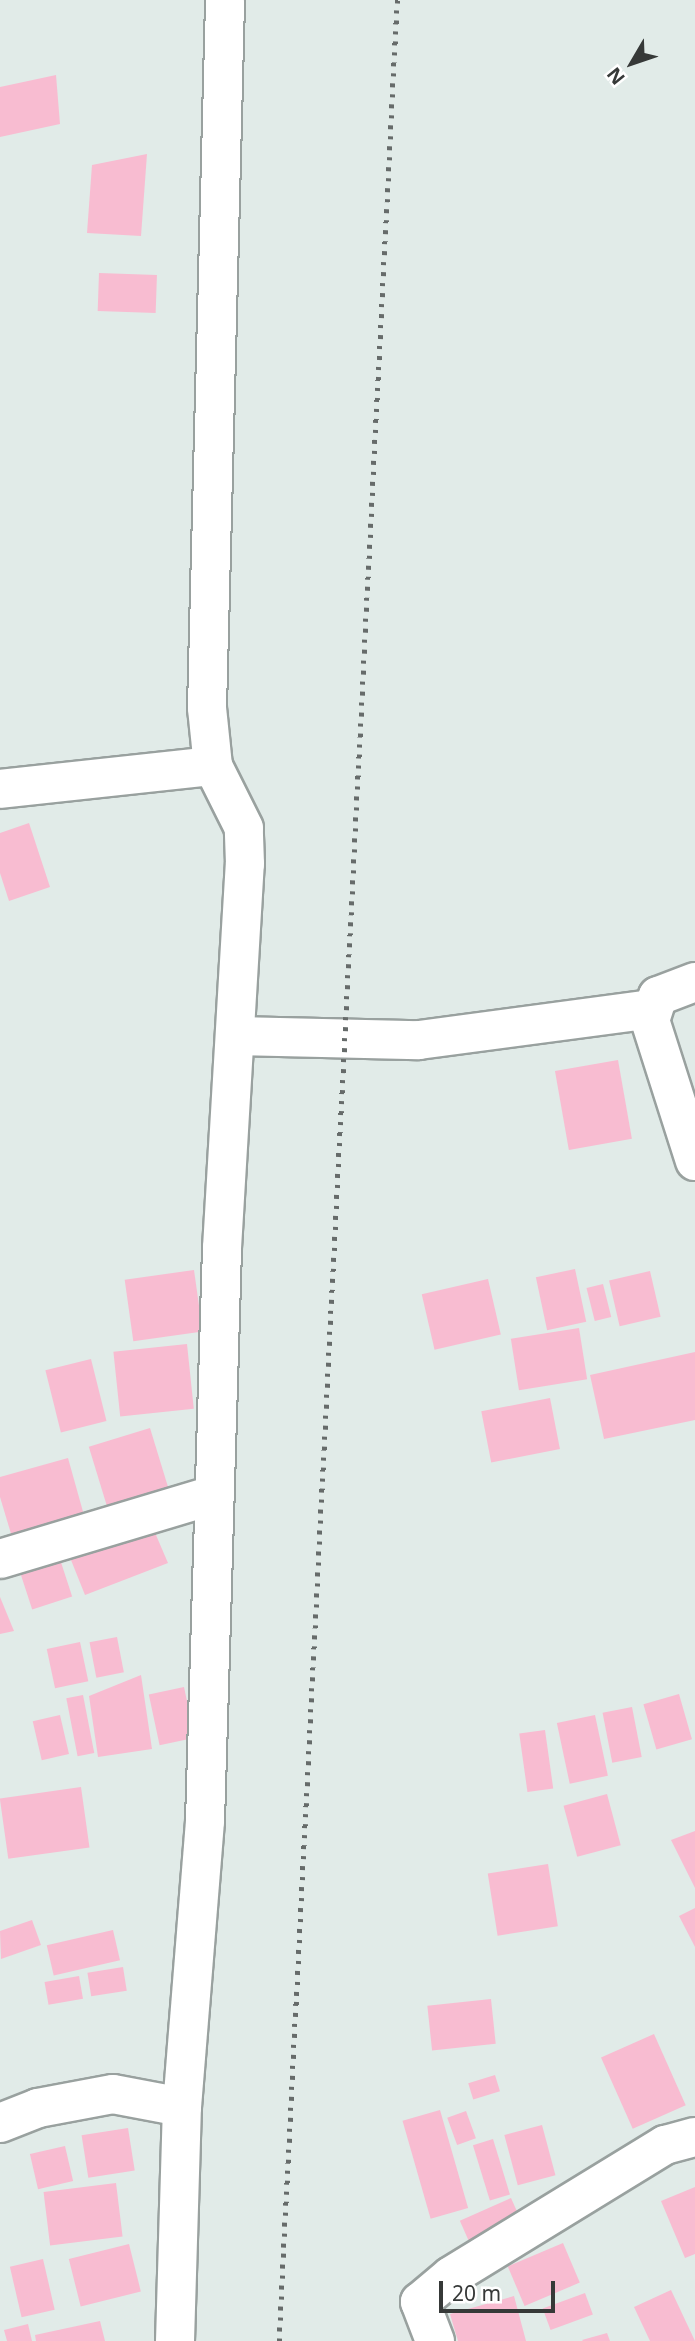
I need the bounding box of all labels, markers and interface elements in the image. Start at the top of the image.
north arrow [597,28,667,98]
text: N [601,62,631,90]
scale bar [443,2268,558,2312]
text: 20 m [452,2279,501,2307]

